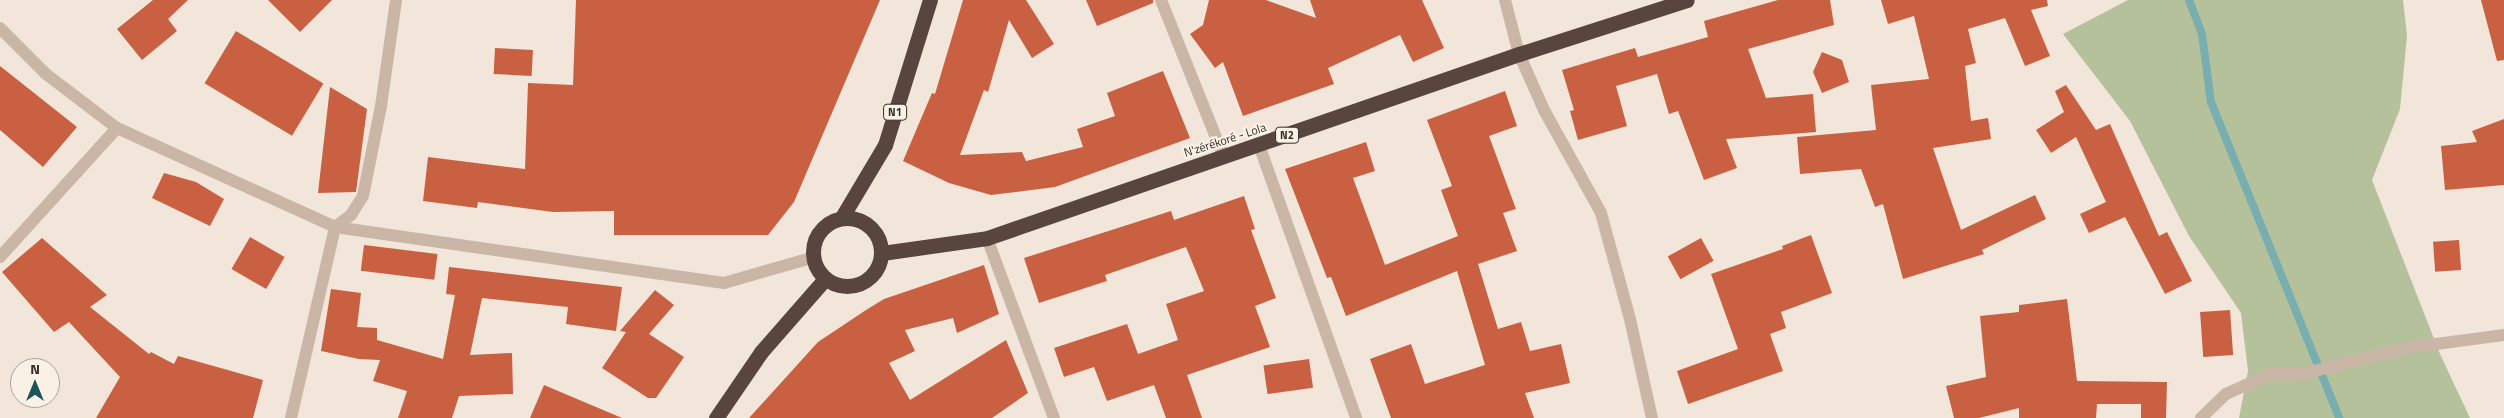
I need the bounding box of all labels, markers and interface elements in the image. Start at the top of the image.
road number: N1 [882,104,908,120]
street label: N'zérékoré - Lola [1182,120,1268,160]
road number: N2 [1274,126,1300,144]
north arrow [10,358,60,408]
text: N [30,358,40,379]

